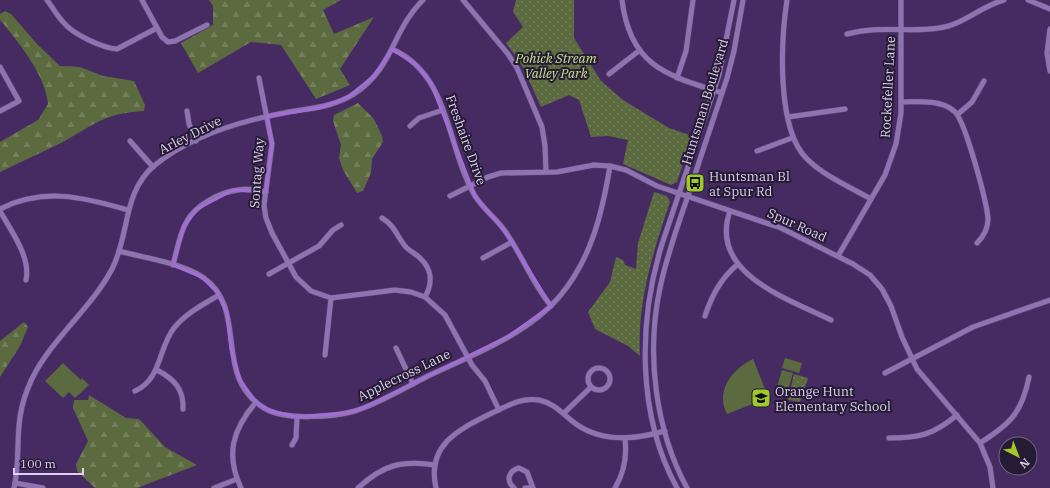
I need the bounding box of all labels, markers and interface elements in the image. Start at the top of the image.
street label: Rockefeller Lane [877,36,899,138]
street label: Huntsman Boulevard [678,37,732,167]
park label: Pohick Stream Valley Park [514,50,597,82]
street label: Freshaire Drive [442,93,490,187]
street label: Arley Drive [156,112,224,158]
street label: Sontag Way [246,137,268,209]
place label: Huntsman Bl at Spur Rd [709,168,790,200]
bus stop icon: Huntsman Bl at Spur Rd [684,172,706,194]
street label: Spur Road [765,204,829,246]
street label: Applecross Lane [355,345,453,405]
place label: Orange Hunt Elementary School [775,383,891,415]
school or university icon: Orange Hunt Elementary School [750,387,772,409]
north arrow [998,436,1038,476]
scale bar [14,450,83,476]
text: N [1017,455,1033,472]
text: 100 m [20,456,56,471]

